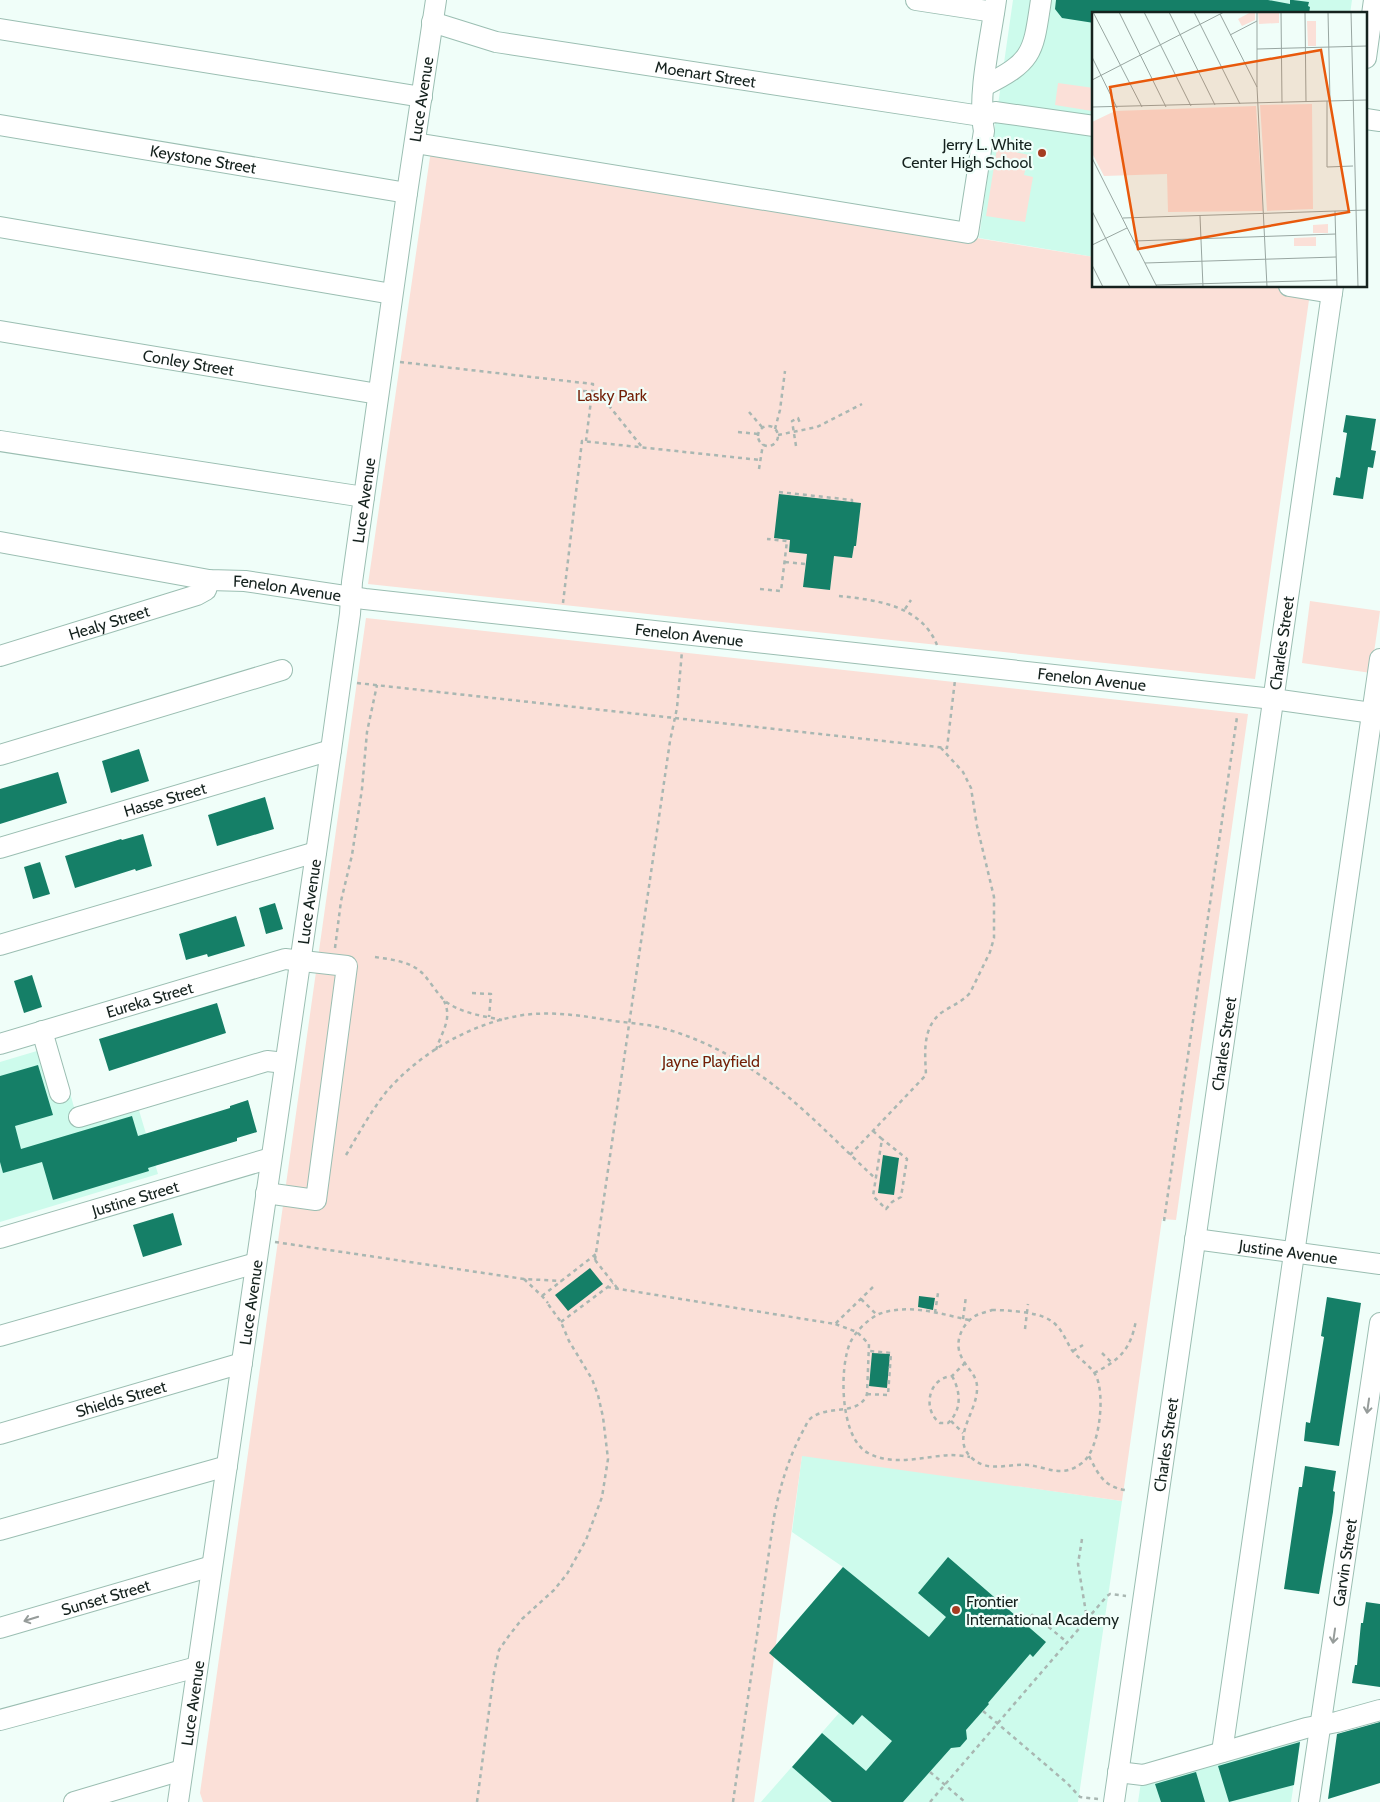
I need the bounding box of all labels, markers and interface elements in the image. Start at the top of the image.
inset map [1092,12,1368,288]
street label: Luce Avenue [406,55,437,143]
street label: Moenart Street [654,57,758,92]
place label: Jerry L. White Center High School [902,135,1032,172]
street label: Keystone Street [149,141,258,178]
marker: Jerry L. White Center High School [1036,147,1048,159]
street label: Conley Street [141,346,236,380]
park label: Lasky Park [577,386,648,405]
street label: Luce Avenue [349,456,379,544]
street label: Fenelon Avenue [233,572,342,605]
street label: Charles Street [1266,594,1298,691]
street label: Healy Street [66,601,152,644]
street label: Fenelon Avenue [634,620,744,651]
street label: Fenelon Avenue [1037,664,1147,695]
street label: Hasse Street [122,778,209,821]
street label: Luce Avenue [294,858,325,945]
street label: Eureka Street [104,978,196,1022]
street label: Charles Street [1208,995,1240,1092]
park label: Jayne Playfield [661,1052,760,1071]
street label: Justine Street [89,1177,182,1221]
street label: Justine Avenue [1237,1236,1339,1268]
street label: Luce Avenue [236,1258,267,1346]
street label: Shields Street [73,1377,169,1421]
street label: Charles Street [1150,1396,1182,1493]
one-way arrow [1363,1397,1373,1413]
street label: Garvin Street [1329,1517,1361,1608]
street label: Sunset Street [59,1575,153,1620]
place label: Frontier International Academy [966,1592,1119,1629]
marker: Frontier International Academy [950,1604,962,1616]
one-way arrow [23,1615,39,1625]
one-way arrow [1329,1627,1339,1643]
street label: Luce Avenue [177,1659,208,1747]

